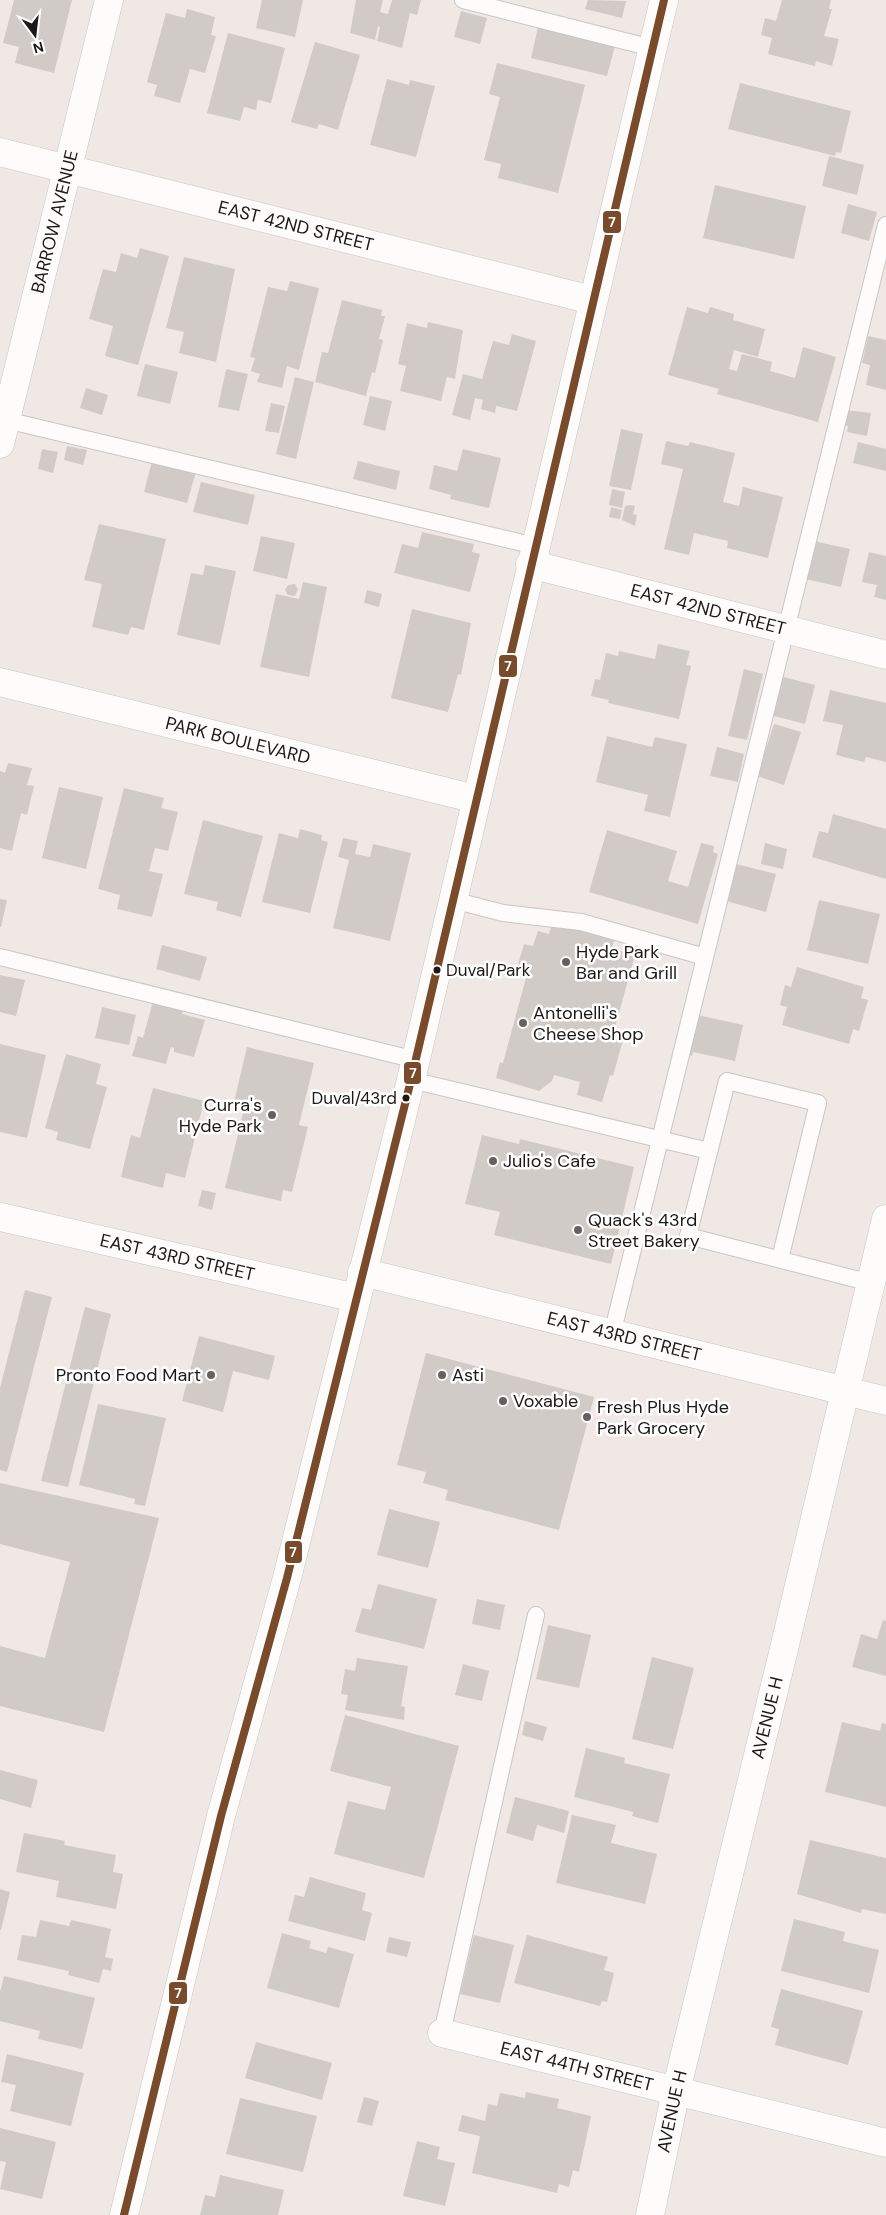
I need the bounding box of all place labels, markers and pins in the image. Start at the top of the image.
place label: Hyde Park Bar and Grill [576,940,677,985]
marker: Hyde Park Bar and Grill [560,956,572,968]
place label: Duval/Park [446,959,531,981]
marker: Duval/Park [432,965,442,975]
place label: Antonelli's Cheese Shop [533,1001,643,1046]
marker: Antonelli's Cheese Shop [517,1017,529,1029]
place label: Duval/43rd [312,1087,397,1109]
place label: Curra's Hyde Park [179,1093,262,1138]
marker: Duval/43rd [401,1093,411,1103]
marker: Curra's Hyde Park [266,1109,278,1121]
place label: Julio's Cafe [503,1149,596,1173]
marker: Julio's Cafe [487,1155,499,1167]
place label: Quack's 43rd Street Bakery [588,1208,700,1253]
marker: Quack's 43rd Street Bakery [572,1224,584,1236]
place label: Pronto Food Mart [56,1363,201,1387]
place label: Asti [452,1363,484,1387]
marker: Pronto Food Mart [205,1369,217,1381]
marker: Asti [436,1369,448,1381]
place label: Voxable [513,1389,578,1413]
marker: Voxable [497,1395,509,1407]
place label: Fresh Plus Hyde Park Grocery [597,1395,729,1440]
marker: Fresh Plus Hyde Park Grocery [581,1411,593,1423]

